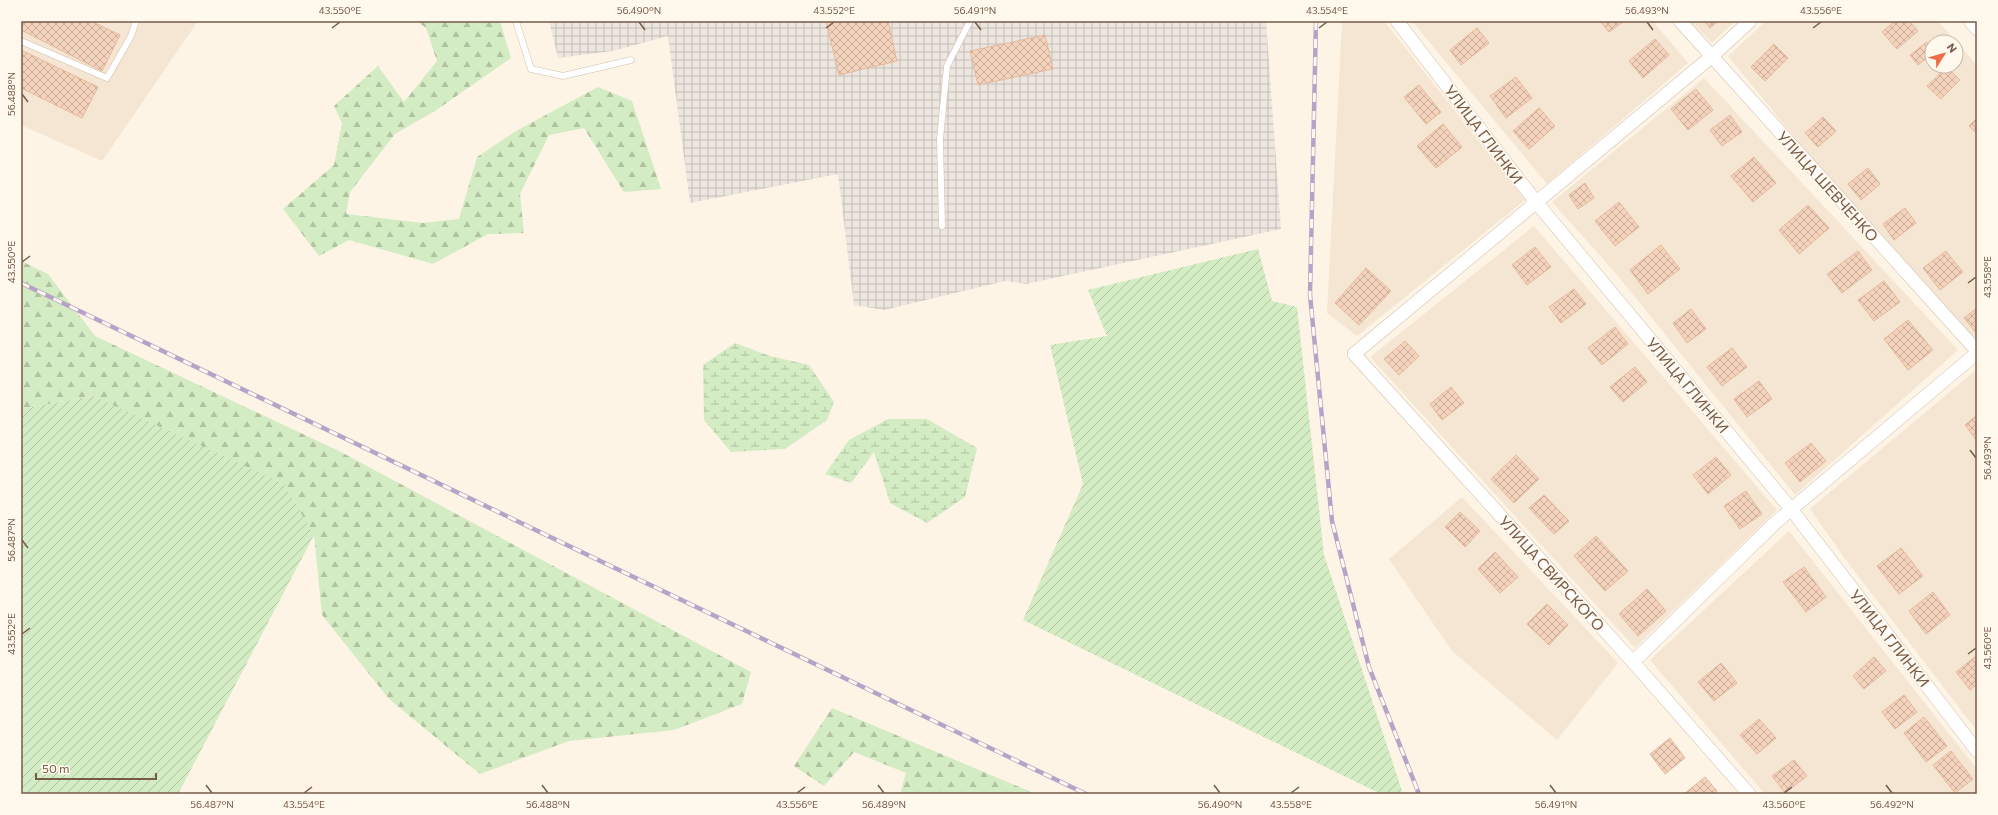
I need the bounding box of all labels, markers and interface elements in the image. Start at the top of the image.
text: 43.550°E [319,4,361,16]
text: 56.490°N [617,4,661,16]
text: 43.552°E [813,4,855,16]
text: 56.491°N [954,4,996,16]
text: 43.554°E [1306,4,1348,16]
text: 56.493°N [1625,4,1669,16]
text: 43.556°E [1800,4,1842,16]
north arrow [1924,34,1964,74]
text: N [1945,40,1960,55]
text: 56.488°N [5,72,17,116]
street label: УЛИЦА ГЛИНКИ [1441,81,1527,187]
street label: УЛИЦА ШЕВЧЕНКО [1774,127,1882,245]
text: 43.550°E [5,241,17,283]
text: 43.558°E [1981,256,1993,298]
street label: УЛИЦА ГЛИНКИ [1643,334,1733,436]
text: 56.493°N [1981,436,1993,480]
street label: УЛИЦА СВИРСКОГО [1495,512,1609,634]
text: 56.487°N [5,518,17,562]
street label: УЛИЦА ГЛИНКИ [1846,586,1934,690]
text: 43.552°E [5,613,17,655]
text: 43.560°E [1981,627,1993,669]
scale bar [36,755,156,781]
text: 50 m [42,761,70,775]
text: 56.487°N [190,798,234,810]
text: 43.554°E [283,798,325,810]
text: 56.488°N [526,798,570,810]
text: 43.556°E [776,798,818,810]
text: 56.489°N [862,798,906,810]
text: 56.490°N [1198,798,1242,810]
text: 43.558°E [1270,798,1312,810]
text: 56.491°N [1535,798,1577,810]
text: 43.560°E [1763,798,1805,810]
text: 56.492°N [1870,798,1914,810]

